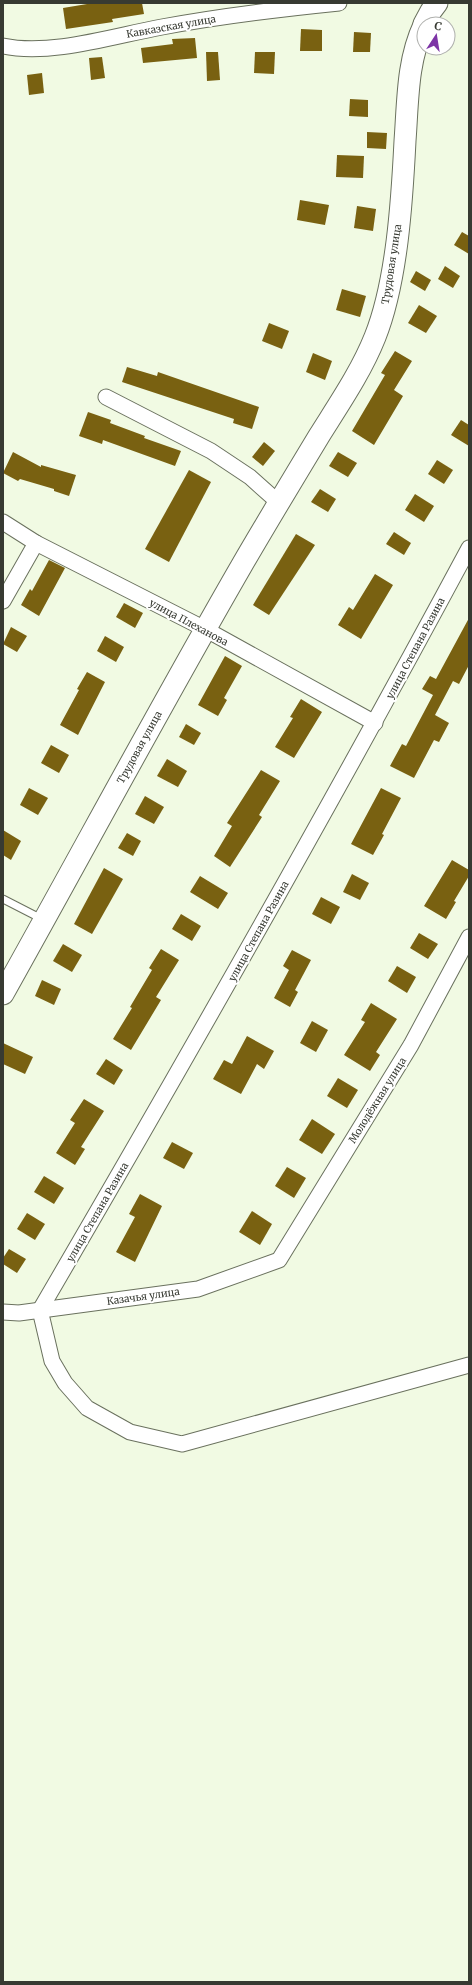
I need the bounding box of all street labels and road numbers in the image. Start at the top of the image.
street label: Кавказская улица [125,12,218,41]
street label: Трудовая улица [379,222,404,305]
street label: улица Степана Разина [383,595,448,701]
street label: улица Плеханова [147,596,231,649]
street label: Трудовая улица [114,708,165,786]
street label: улица Степана Разина [225,878,292,984]
street label: Молодёжная улица [346,1054,409,1146]
street label: улица Степана Разина [64,1160,132,1264]
street label: Казачья улица [106,1285,181,1308]

